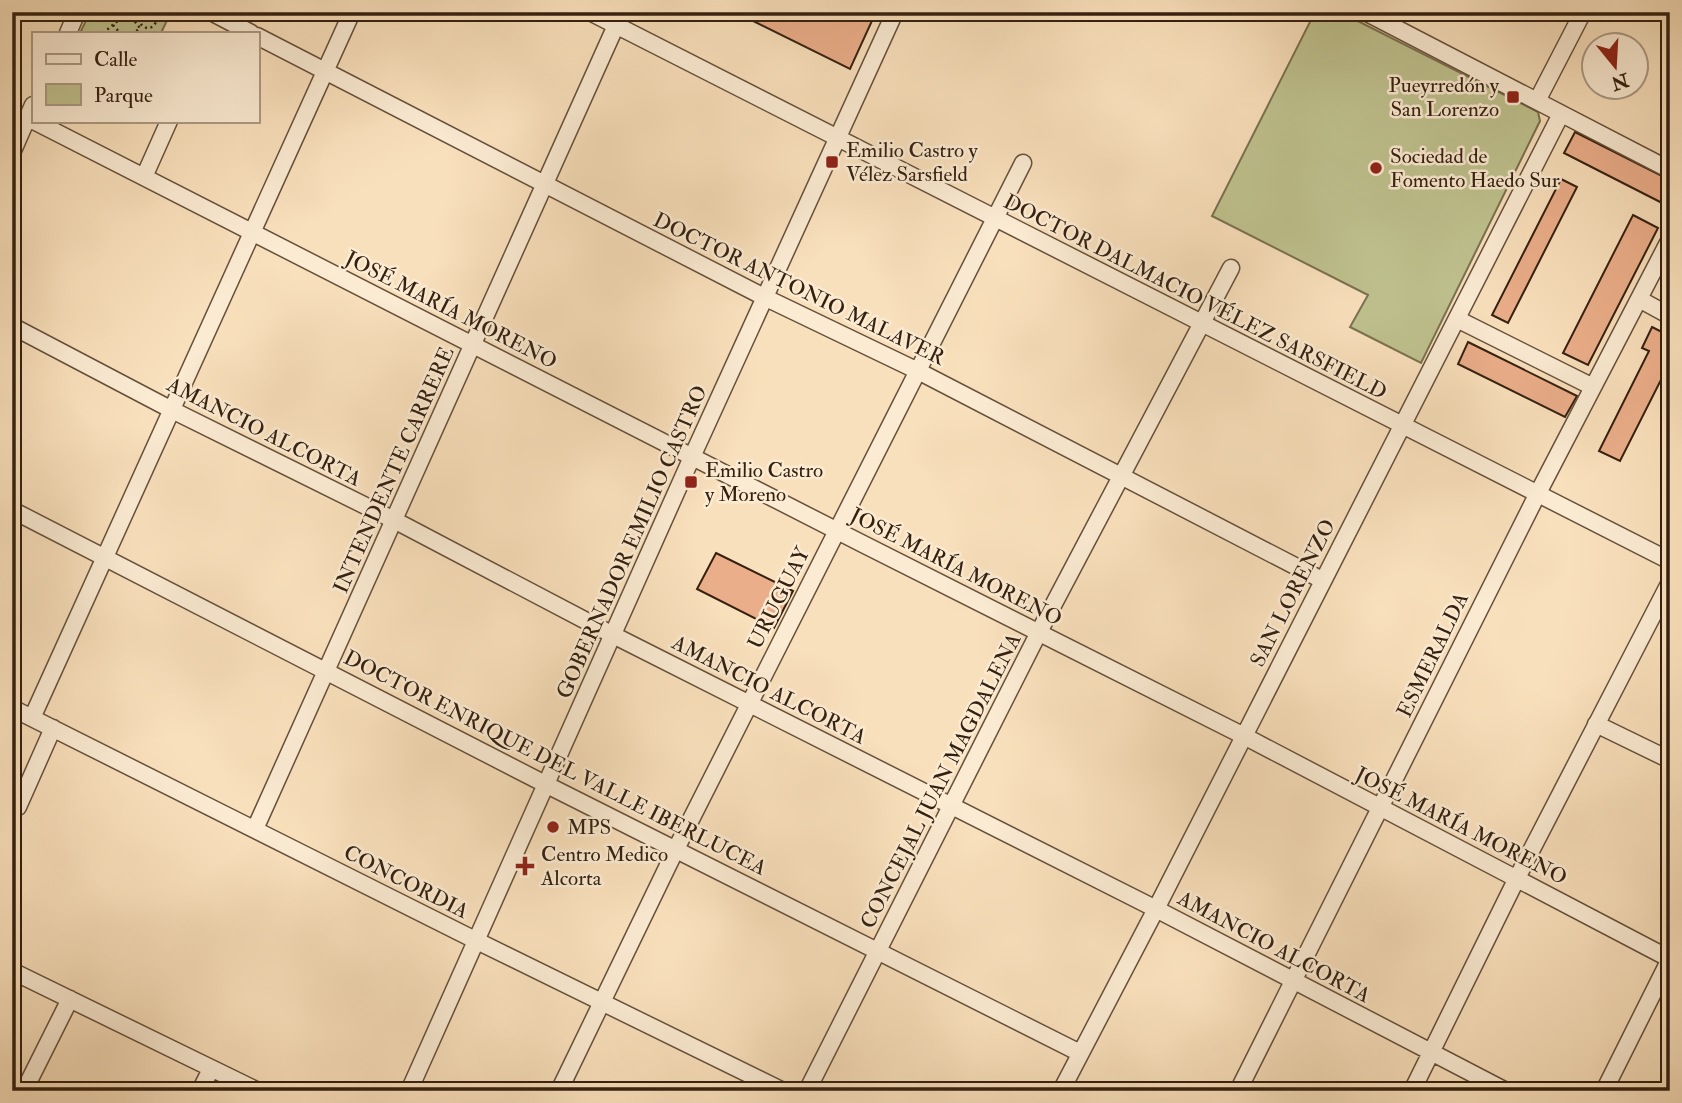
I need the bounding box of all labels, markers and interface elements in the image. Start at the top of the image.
legend [32,32,259,122]
north arrow [1580,32,1650,102]
text: Calle [94,46,138,73]
text: N [1607,67,1633,96]
place label: Pueyrredón y San Lorenzo [1389,72,1500,123]
text: Parque [94,82,153,109]
marker: Pueyrredón y San Lorenzo [1505,89,1521,105]
place label: Emilio Castro y Vélez Sarsfield [846,137,979,188]
place label: Sociedad de Fomento Haedo Sur [1390,143,1560,194]
marker: Emilio Castro y Vélez Sarsfield [824,154,840,170]
marker: Sociedad de Fomento Haedo Sur [1368,160,1384,176]
street label: DOCTOR DALMACIO VÉLEZ SARSFIELD [999,188,1391,406]
street label: DOCTOR ANTONIO MALAVER [649,206,950,372]
street label: JOSÉ MARÍA MORENO [340,244,562,375]
street label: INTENDENTE CARRERE [327,343,461,597]
street label: AMANCIO ALCORTA [161,371,366,493]
street label: GOBERNADOR EMILIO CASTRO [550,381,714,703]
place label: Emilio Castro y Moreno [705,457,823,508]
marker: Emilio Castro y Moreno [683,474,699,490]
street label: JOSÉ MARÍA MORENO [845,501,1067,632]
street label: SAN LORENZO [1244,515,1342,671]
street label: URUGUAY [742,542,817,654]
street label: ESMERALDA [1391,588,1475,722]
street label: AMANCIO ALCORTA [666,629,871,751]
street label: CONCEJAL JUAN MAGDALENA [855,629,1027,933]
street label: DOCTOR ENRIQUE DEL VALLE IBERLUCEA [339,644,771,882]
street label: JOSÉ MARÍA MORENO [1350,760,1572,891]
place label: MPS [567,814,611,841]
marker: MPS [545,819,561,835]
street label: CONCORDIA [339,839,473,925]
place label: Centro Medico Alcorta [540,841,668,892]
marker: Centro Medico Alcorta [515,856,535,876]
street label: AMANCIO ALCORTA [1172,884,1375,1009]

